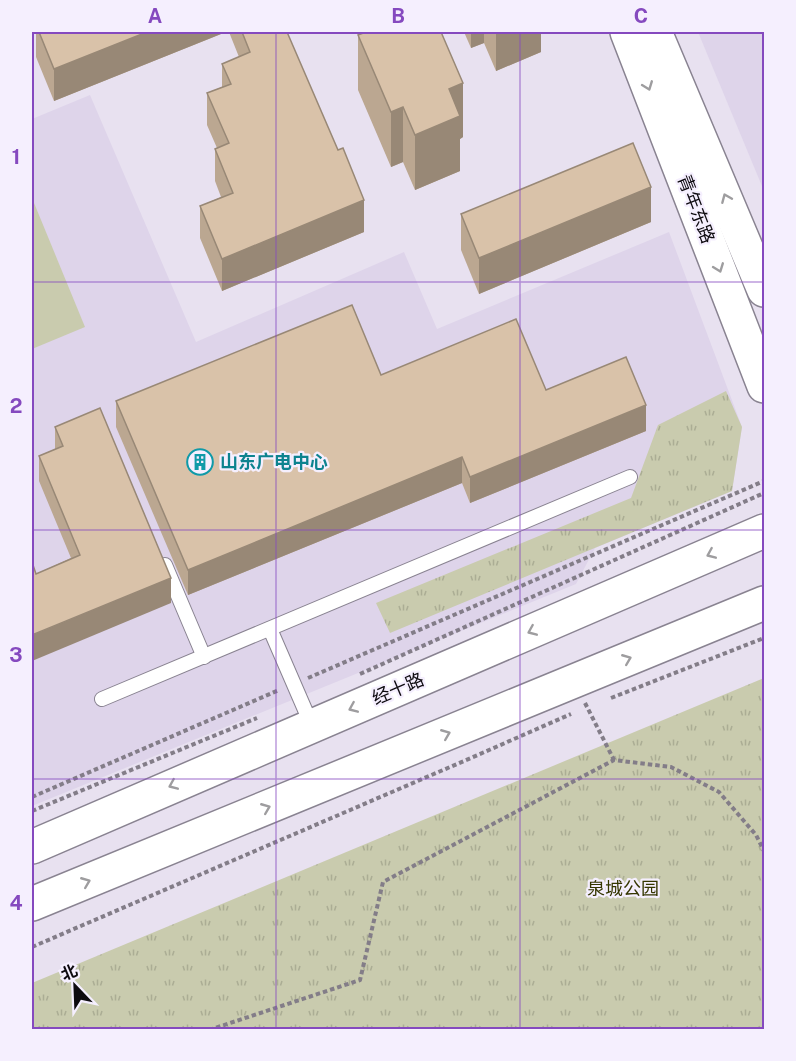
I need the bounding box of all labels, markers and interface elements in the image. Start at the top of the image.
text: A [148,4,162,28]
text: B [391,4,405,28]
text: C [634,4,648,28]
one-way arrow [641,80,654,91]
text: 1 [12,145,20,169]
street label: 青年东路 [674,171,719,246]
one-way arrow [721,193,733,204]
one-way arrow [712,262,724,273]
text: 2 [10,394,22,418]
building icon: 山东广电中心 [185,447,215,477]
place label: 山东广电中心 [220,451,328,472]
one-way arrow [706,547,717,559]
one-way arrow [527,624,538,636]
text: 3 [9,643,23,667]
one-way arrow [620,654,631,666]
street label: 经十路 [369,668,427,709]
one-way arrow [348,701,359,713]
one-way arrow [440,729,451,741]
one-way arrow [169,778,180,790]
one-way arrow [260,803,271,815]
one-way arrow [79,877,90,889]
park label: 泉城公园 [587,878,659,899]
text: 4 [9,891,23,915]
north arrow [45,956,105,1016]
text: 北 [58,961,80,985]

